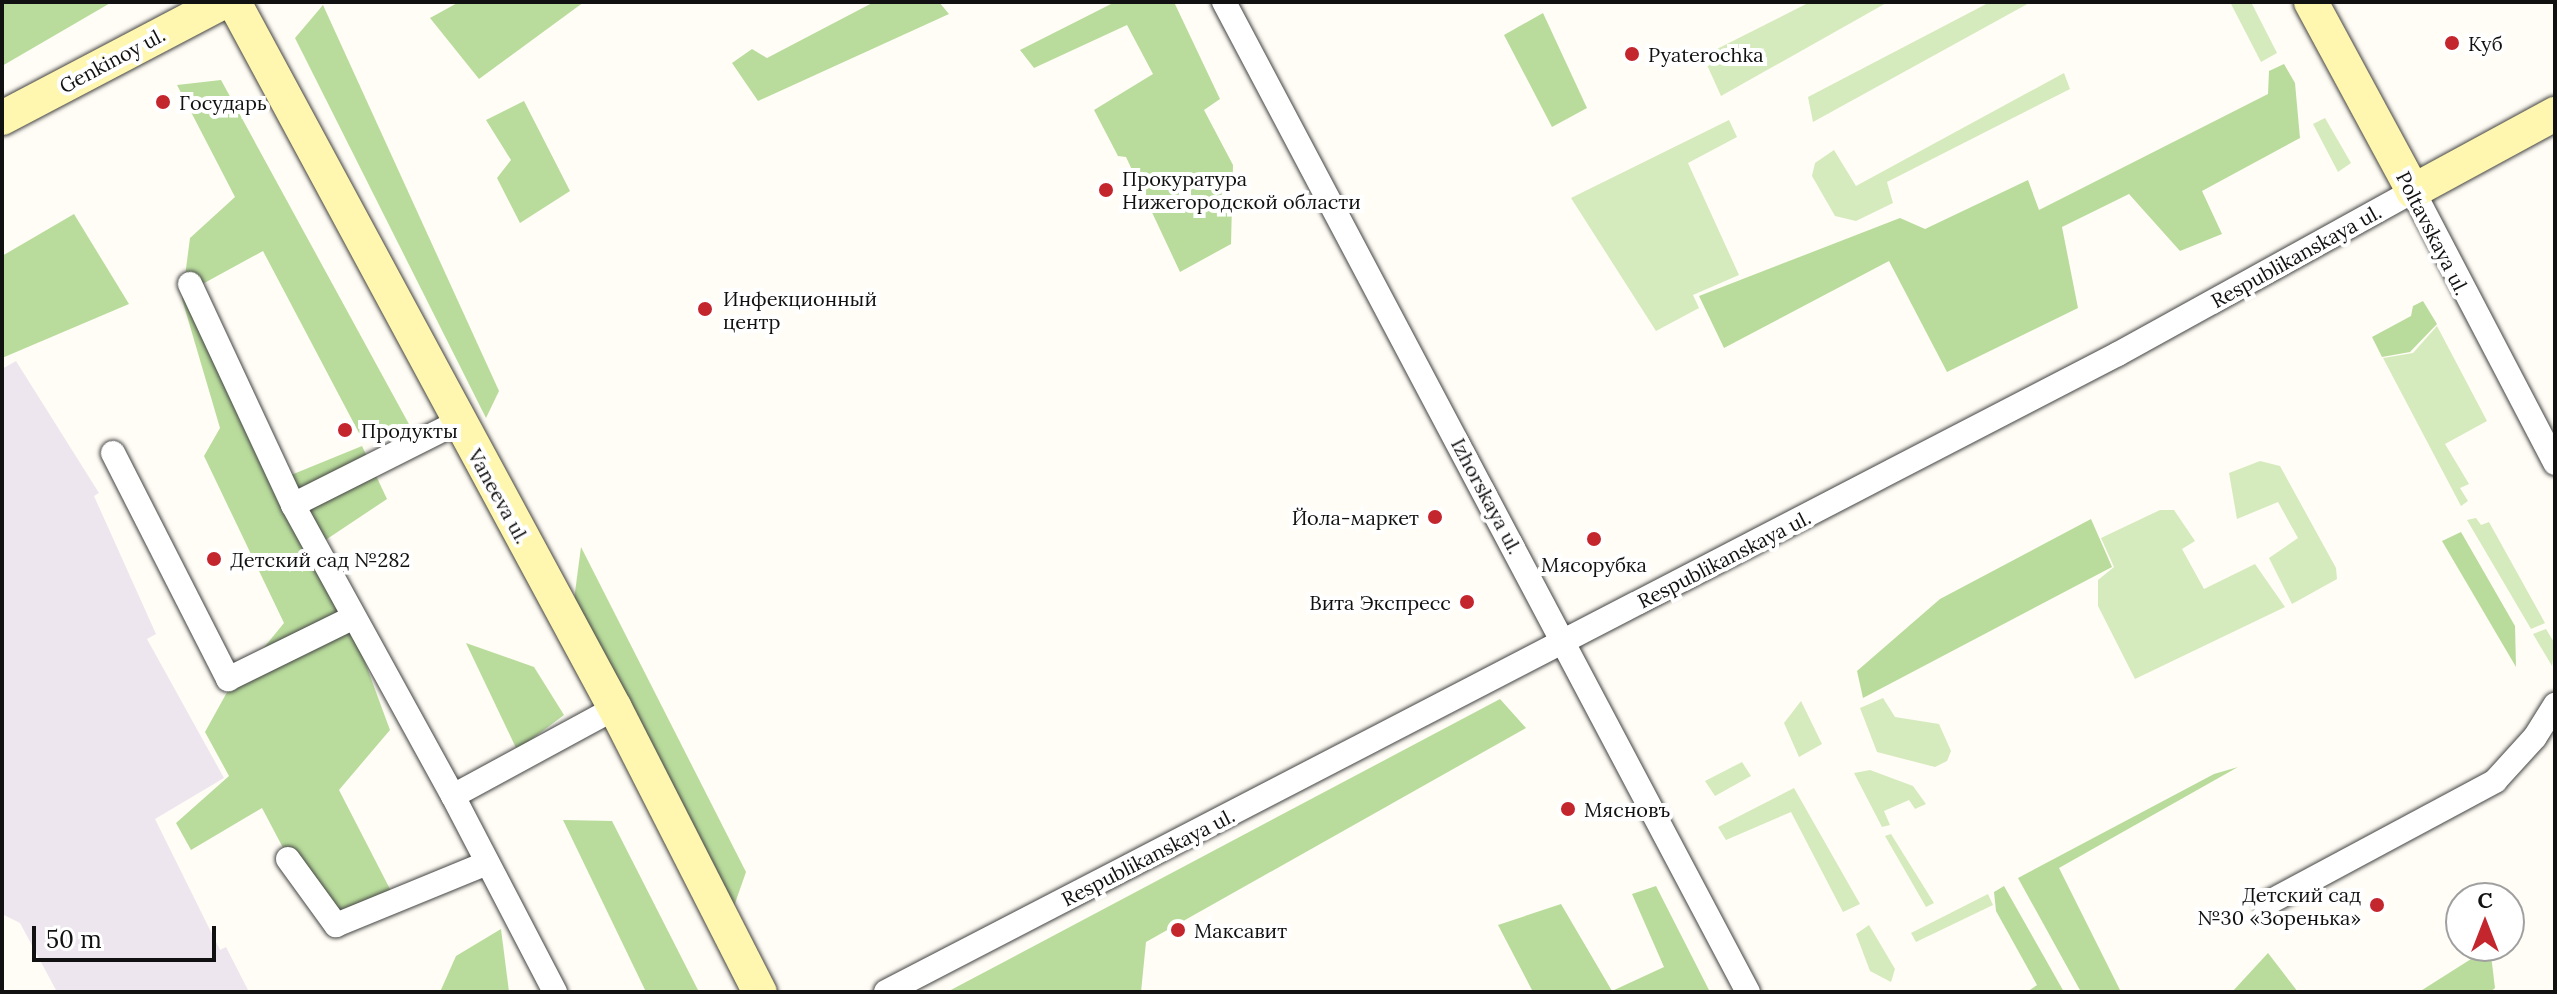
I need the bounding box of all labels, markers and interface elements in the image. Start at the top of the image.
street label: Genkinoy ul. [55,22,169,98]
place label: Куб [2468,31,2503,55]
marker: Куб [2443,34,2461,52]
place label: Pyaterochka [1648,42,1764,66]
marker: Pyaterochka [1623,45,1641,63]
place label: Государь [179,90,267,114]
marker: Государь [154,93,172,111]
place label: Прокуратура Нижегородской области [1122,166,1361,213]
street label: Poltavskaya ul. [2392,167,2474,299]
marker: Прокуратура Нижегородской области [1097,181,1115,199]
street label: Respublikanskaya ul. [2207,199,2385,313]
place label: Инфекционный центр [723,286,877,333]
marker: Инфекционный центр [694,298,716,320]
place label: Продукты [361,418,458,442]
marker: Продукты [336,421,354,439]
street label: Izhorskaya ul. [1446,434,1528,558]
street label: Vaneeva ul. [463,445,535,547]
place label: Йола-маркет [1292,505,1419,529]
street label: Respublikanskaya ul. [1634,505,1814,613]
marker: Йола-маркет [1426,508,1444,526]
marker: Мясорубка [1585,530,1603,548]
place label: Детский сад №282 [230,547,410,571]
marker: Детский сад №282 [205,550,223,568]
place label: Мясорубка [1541,552,1647,576]
place label: Вита Экспресс [1309,590,1451,614]
marker: Вита Экспресс [1458,593,1476,611]
place label: Мясновъ [1584,797,1670,821]
marker: Мясновъ [1559,800,1577,818]
street label: Respublikanskaya ul. [1058,803,1238,911]
place label: Детский сад №30 «Зоренька» [2197,882,2361,929]
north arrow [2445,882,2525,962]
text: С [2477,886,2493,914]
marker: Детский сад №30 «Зоренька» [2368,896,2386,914]
scale bar [36,910,220,960]
place label: Максавит [1194,918,1287,942]
marker: Максавит [1169,921,1187,939]
text: 50 m [46,924,102,955]

